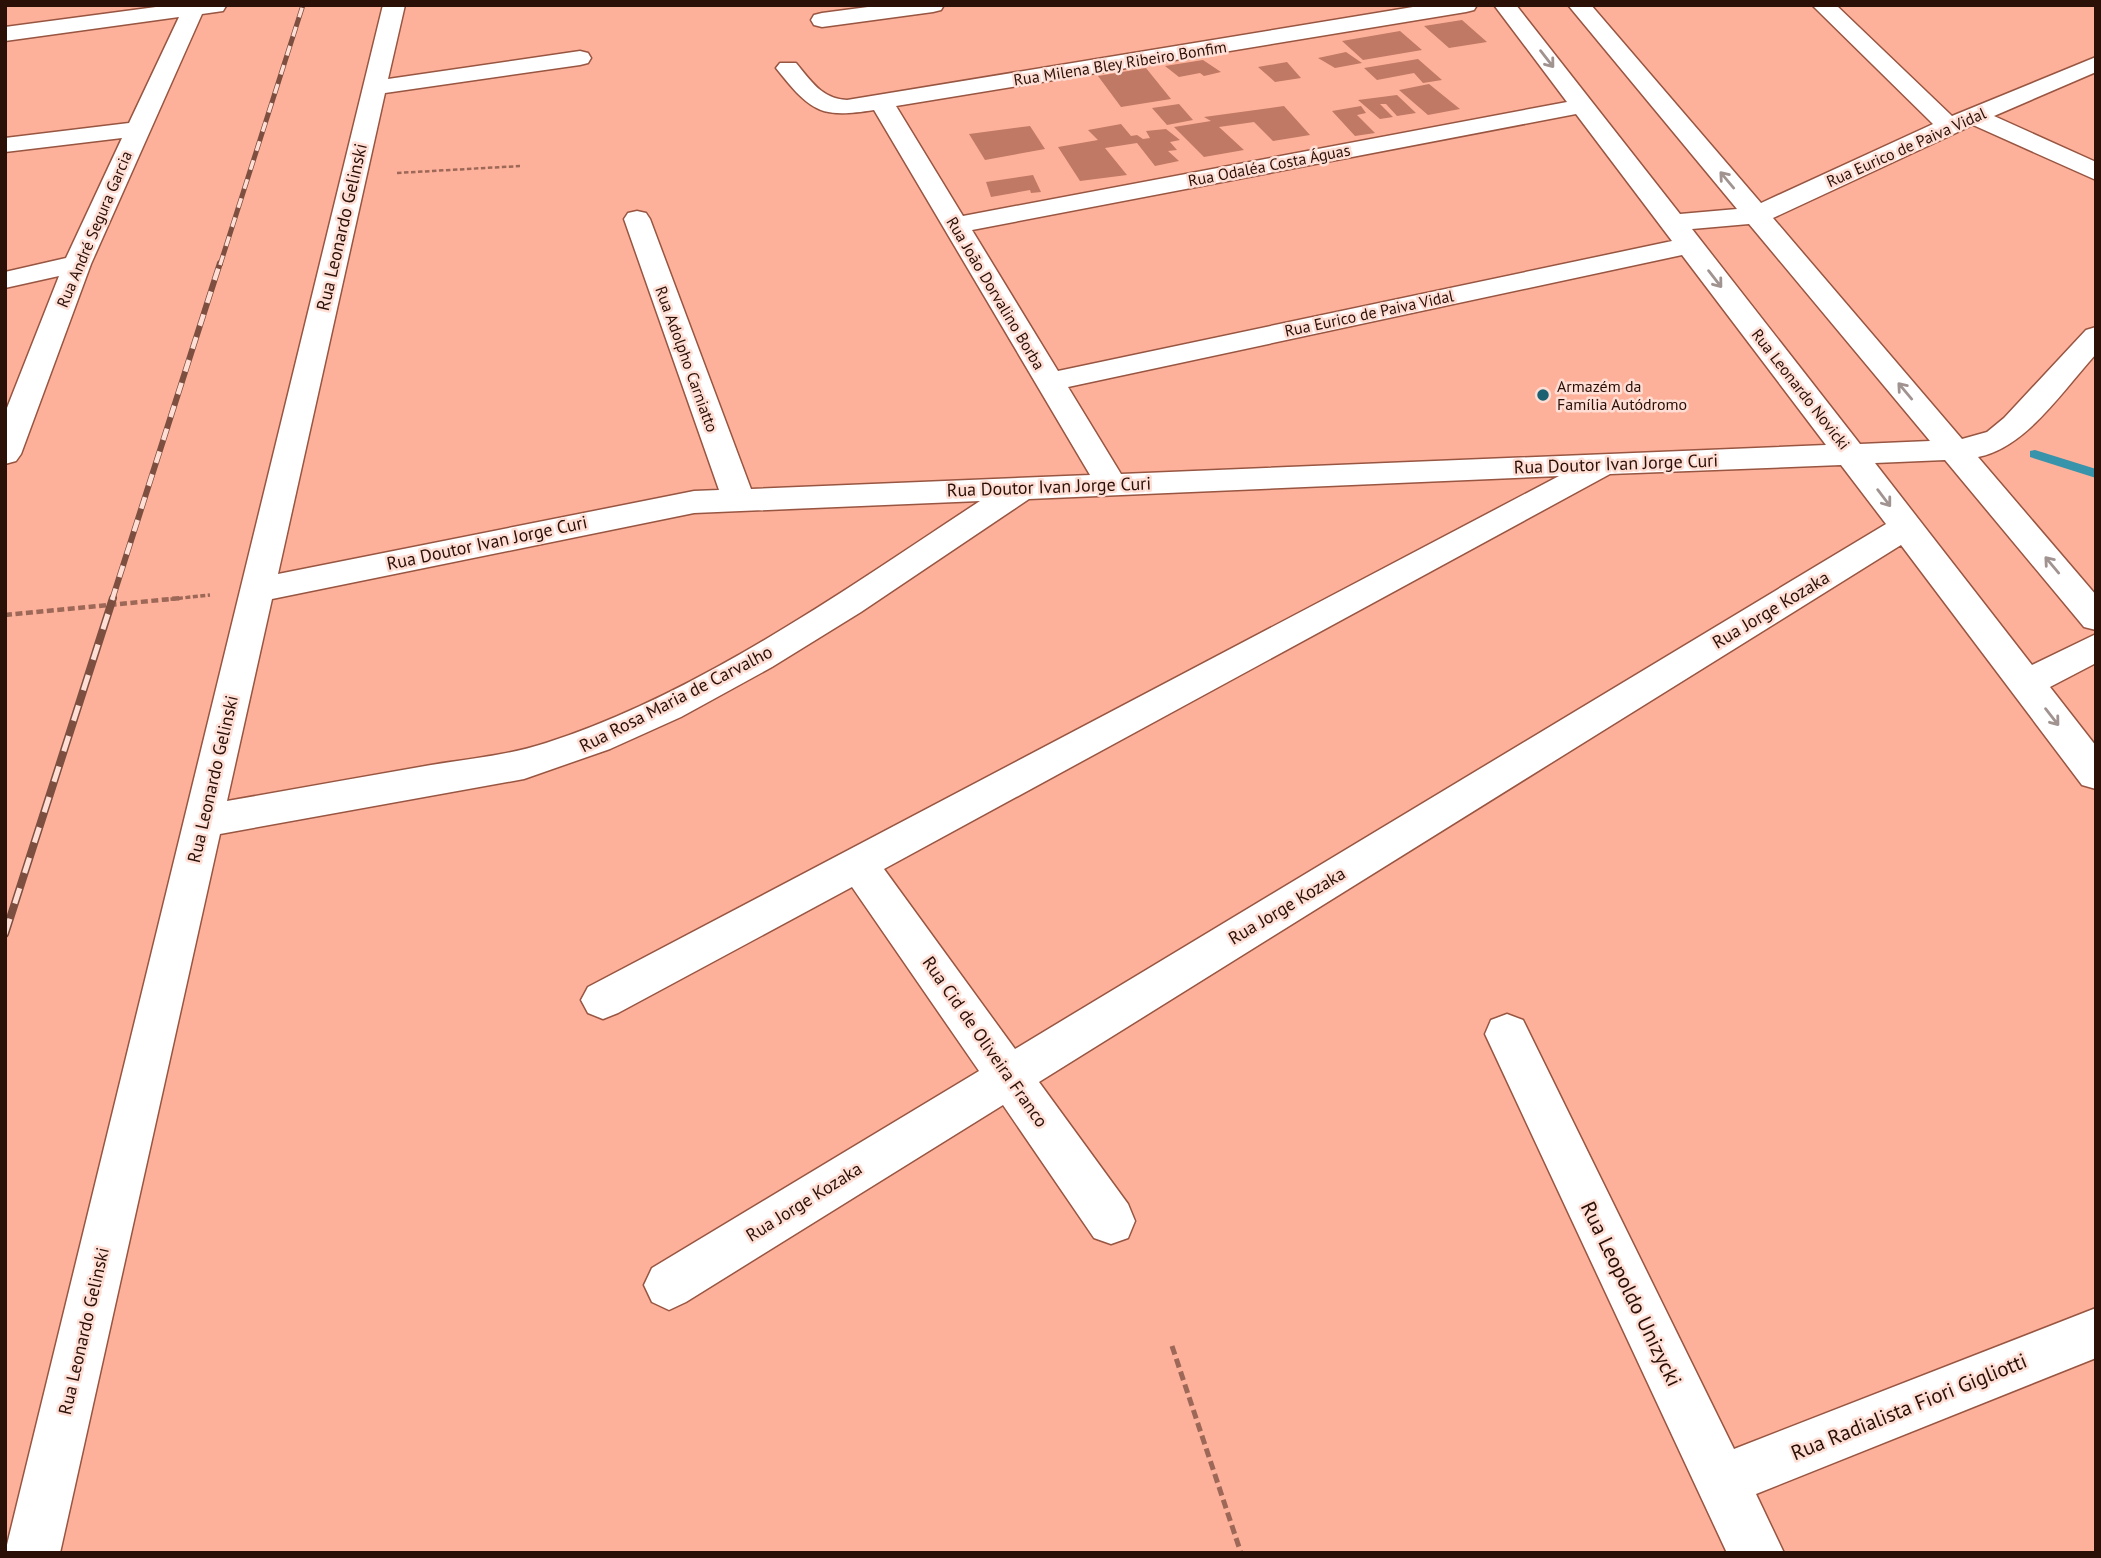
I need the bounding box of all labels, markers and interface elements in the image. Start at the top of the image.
street label: Rua Milena Bley Ribeiro Bonfim [1012,36,1228,90]
one-way arrow [1539,50,1554,68]
street label: Rua Eurico de Paiva Vidal [1823,103,1989,191]
street label: Rua Odaléa Costa Águas [1186,139,1352,191]
street label: Rua Leonardo Gelinski [311,141,372,313]
street label: Rua André Segura Garcia [52,148,136,310]
one-way arrow [1719,171,1735,189]
street label: Rua João Dorvalino Borba [942,213,1050,373]
one-way arrow [1708,269,1723,287]
street label: Rua Adolpho Carniatto [651,283,723,435]
street label: Rua Eurico de Paiva Vidal [1283,285,1456,341]
street label: Rua Leonardo Novicki [1748,325,1854,453]
place label: Armazém da Família Autódromo [1557,376,1687,414]
one-way arrow [1897,383,1913,401]
marker: Armazém da Família Autódromo [1535,387,1551,403]
street label: Rua Doutor Ivan Jorge Curi [1513,448,1718,479]
street label: Rua Doutor Ivan Jorge Curi [946,471,1151,502]
one-way arrow [1876,488,1891,507]
street label: Rua Doutor Ivan Jorge Curi [385,510,589,575]
one-way arrow [2044,557,2060,575]
street label: Rua Jorge Kozaka [1708,566,1833,654]
street label: Rua Rosa Maria de Carvalho [575,640,776,757]
street label: Rua Leonardo Gelinski [182,693,243,865]
one-way arrow [2045,707,2060,726]
street label: Rua Jorge Kozaka [1224,862,1349,950]
street label: Rua Cid de Oliveira Franco [918,952,1053,1132]
street label: Rua Jorge Kozaka [741,1157,866,1246]
street label: Rua Leopoldo Unizycki [1575,1197,1688,1391]
street label: Rua Leonardo Gelinski [53,1245,114,1417]
street label: Rua Radialista Fiori Gigliotti [1787,1347,2031,1466]

